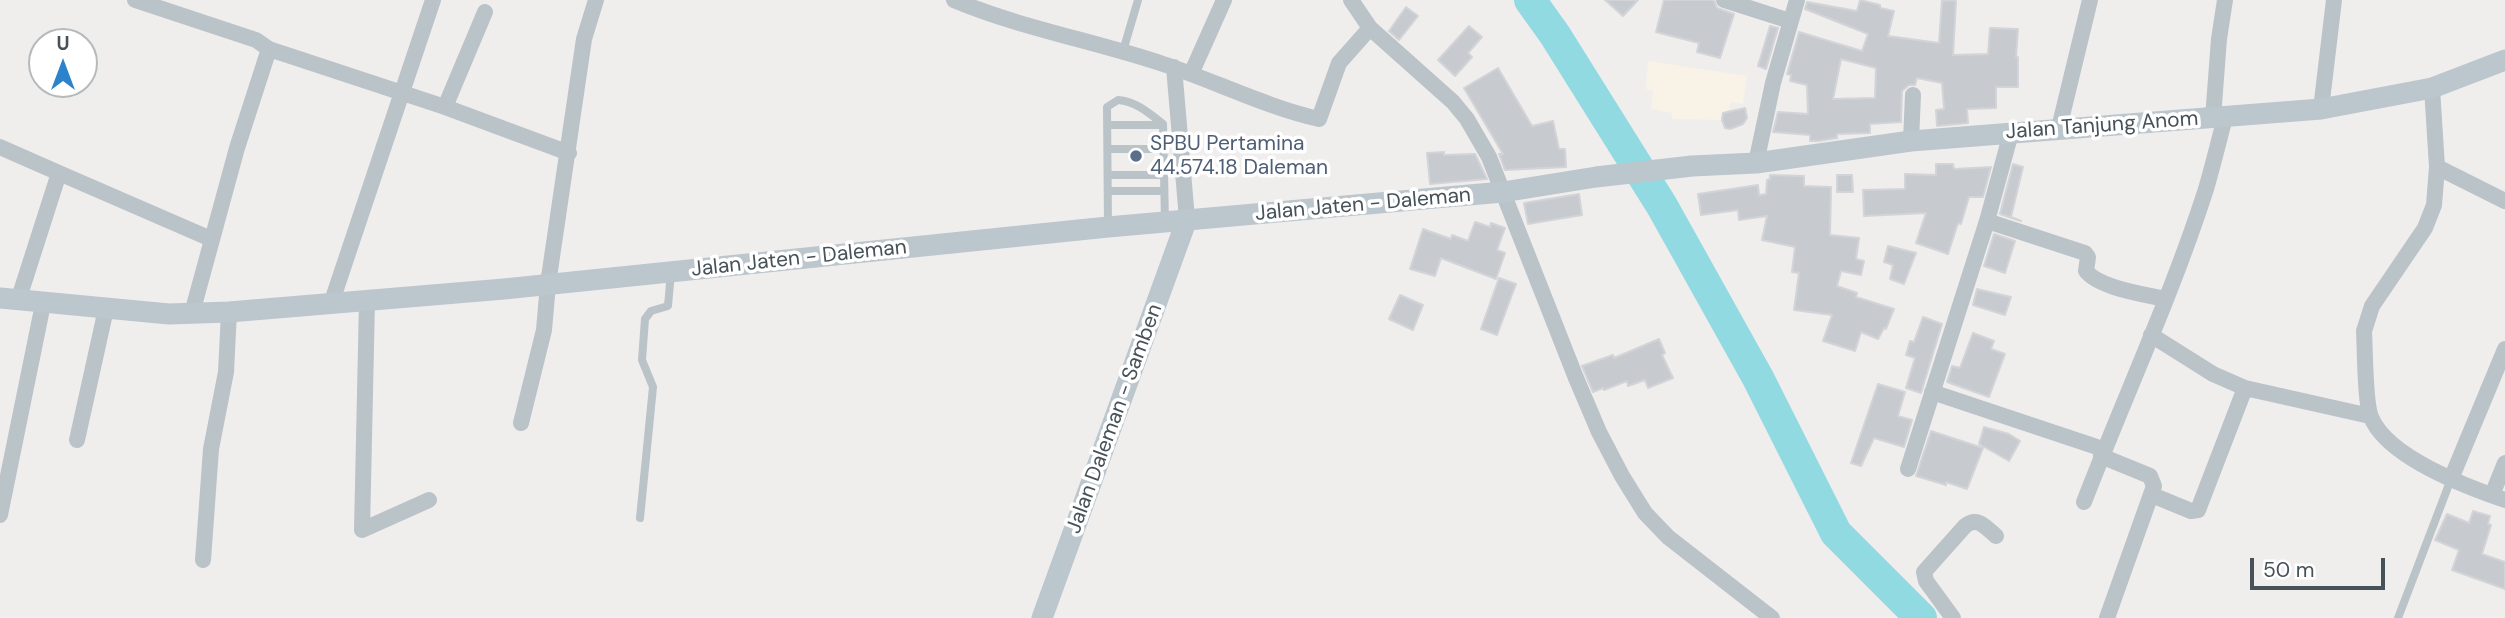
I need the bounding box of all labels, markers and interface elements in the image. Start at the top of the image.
north arrow [28,28,98,98]
text: U [56,31,70,56]
street label: Jalan Tanjung Anom [2005,107,2199,145]
place label: SPBU Pertamina 44.574.18 Daleman [1150,131,1328,181]
marker: SPBU Pertamina 44.574.18 Daleman [1128,148,1144,164]
street label: Jalan Jaten - Daleman [1254,183,1472,227]
street label: Jalan Jaten - Daleman [690,235,908,283]
street label: Jalan Daleman - Samben [1062,301,1168,537]
scale bar [2253,544,2388,588]
text: 50 m [2263,556,2314,584]

